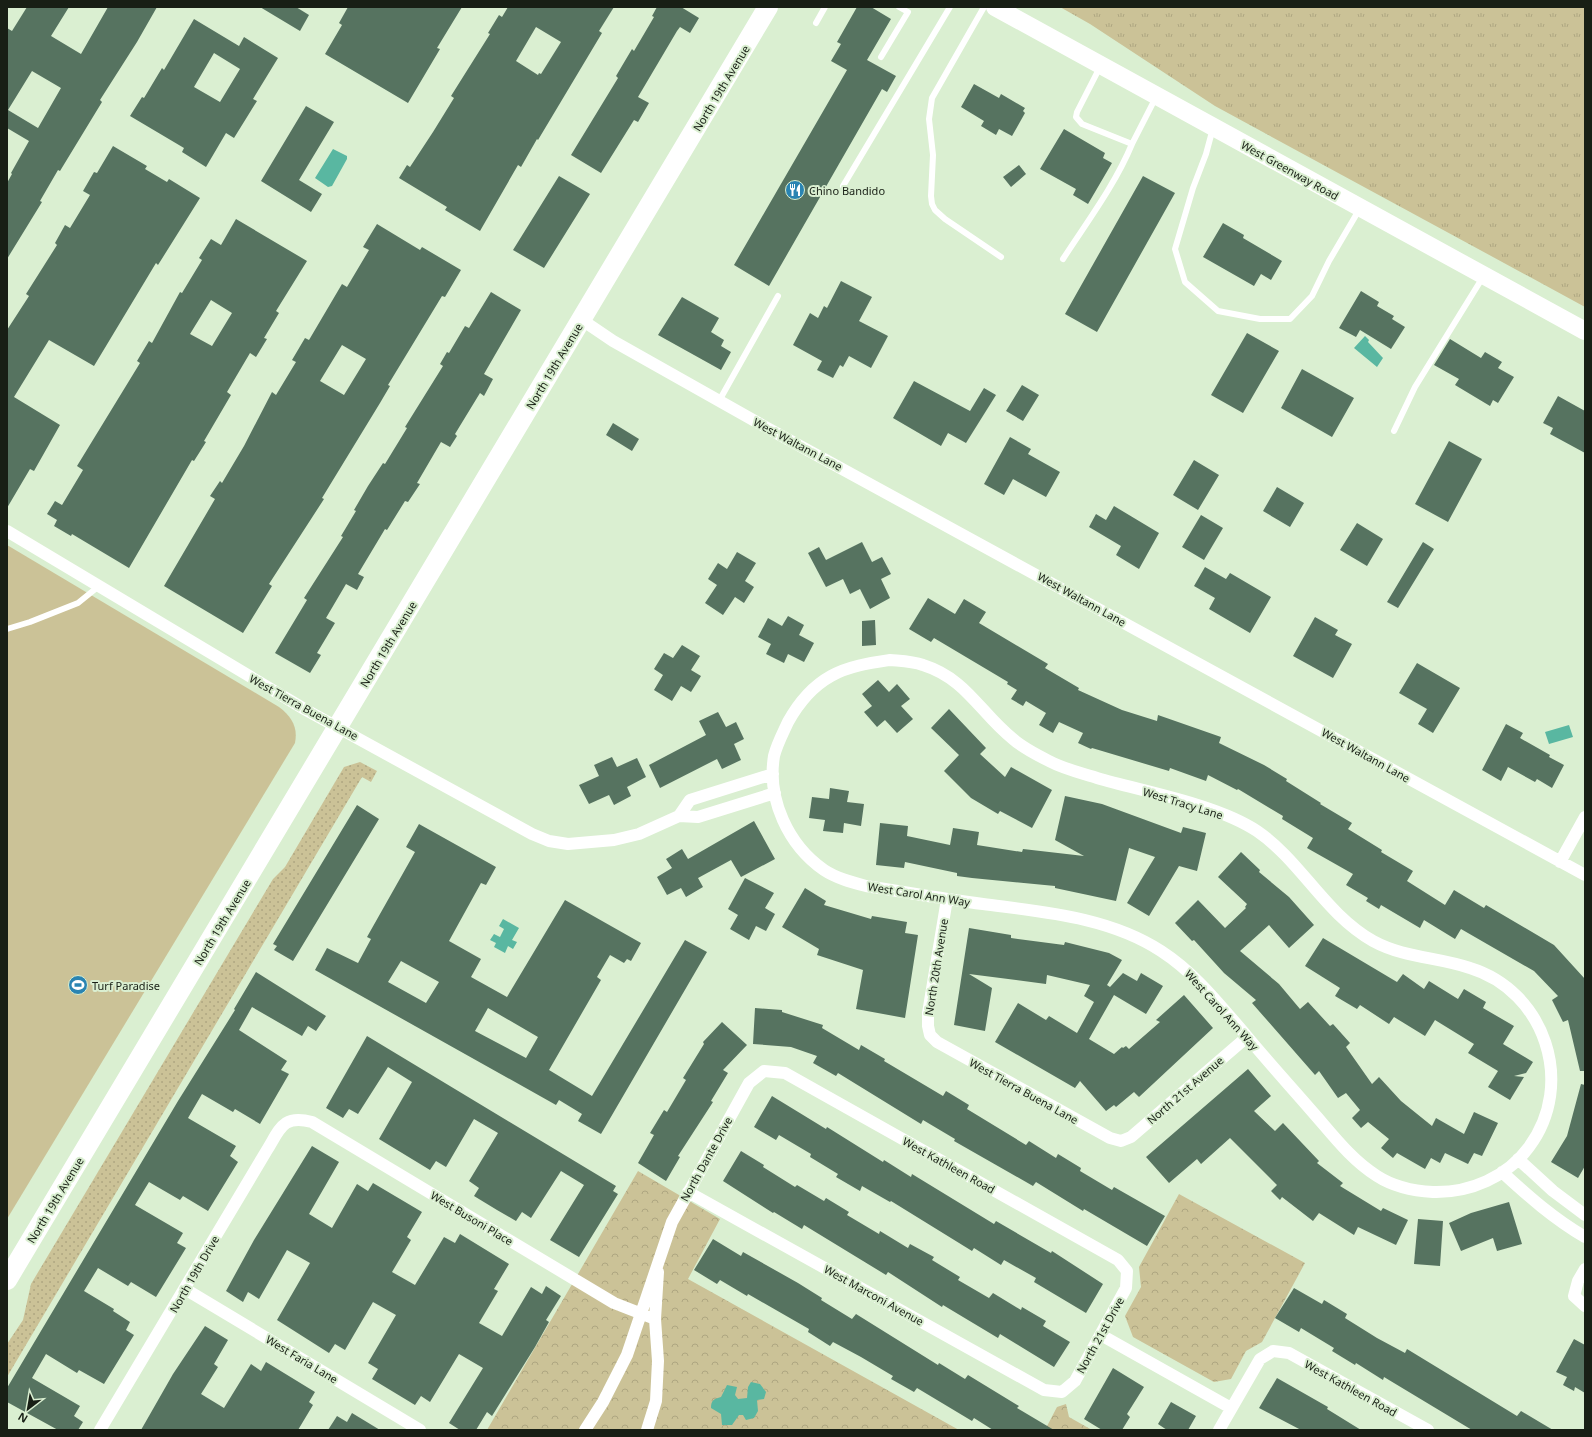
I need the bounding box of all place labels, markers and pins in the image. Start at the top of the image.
restaurant icon: Chino Bandido [784,179,806,201]
place label: Chino Bandido [809,183,885,198]
sports icon: Turf Paradise [67,974,89,996]
place label: Turf Paradise [92,978,160,993]

